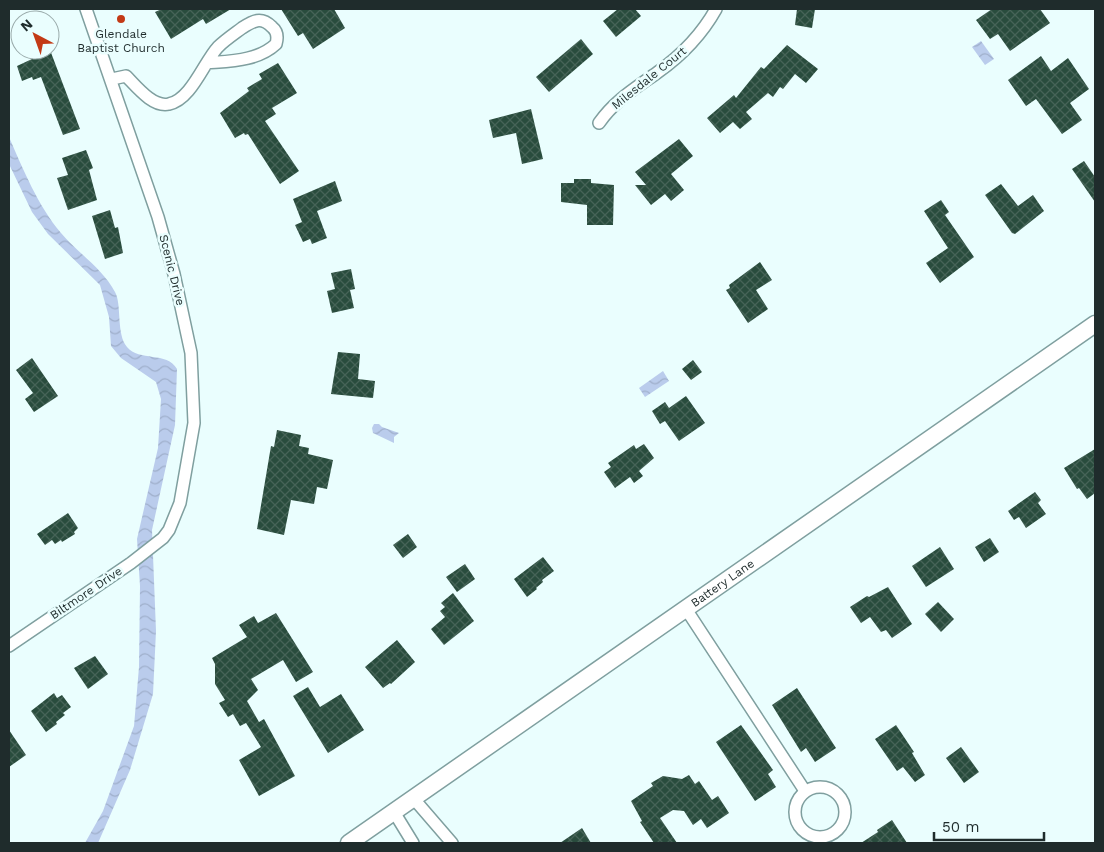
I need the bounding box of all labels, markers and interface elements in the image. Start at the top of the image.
north arrow [10,10,60,60]
marker: Glendale Baptist Church [115,13,127,25]
text: N [17,16,36,35]
place label: Glendale Baptist Church [77,27,165,55]
street label: Milesdale Court [609,44,689,112]
street label: Scenic Drive [156,233,188,307]
street label: Battery Lane [688,556,757,610]
street label: Biltmore Drive [47,564,125,622]
scale bar [934,810,1044,842]
text: 50 m [942,818,979,836]

